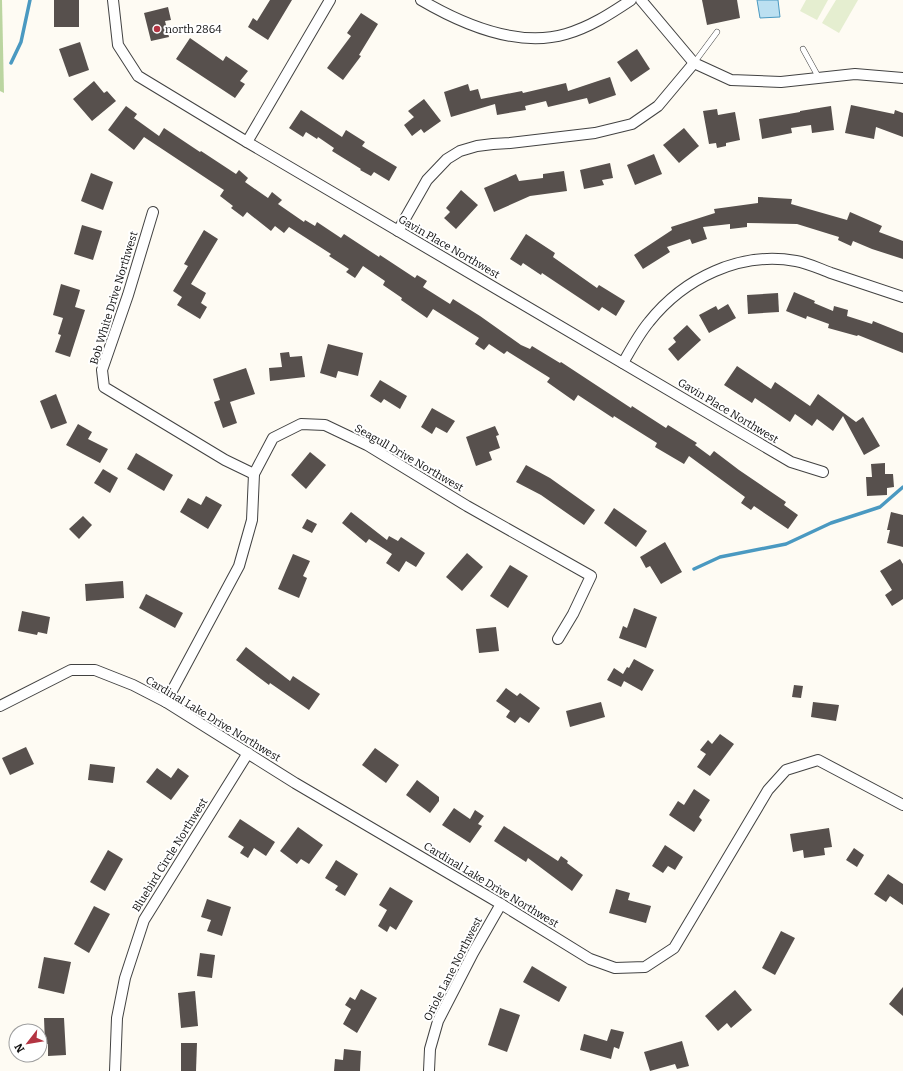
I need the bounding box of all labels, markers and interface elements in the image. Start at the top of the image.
place label: north 2864 [165,23,222,36]
marker: north 2864 [152,24,162,34]
street label: Gavin Place Northwest [396,213,502,281]
street label: Bob White Drive Northwest [88,230,140,366]
street label: Gavin Place Northwest [675,376,781,446]
street label: Seagull Drive Northwest [352,422,466,494]
street label: Cardinal Lake Drive Northwest [143,674,283,764]
street label: Bluebird Circle Northwest [130,796,210,914]
street label: Cardinal Lake Drive Northwest [421,840,561,930]
street label: Oriole Lane Northwest [421,915,485,1023]
north arrow [8,1023,48,1063]
text: N [12,1040,28,1055]

